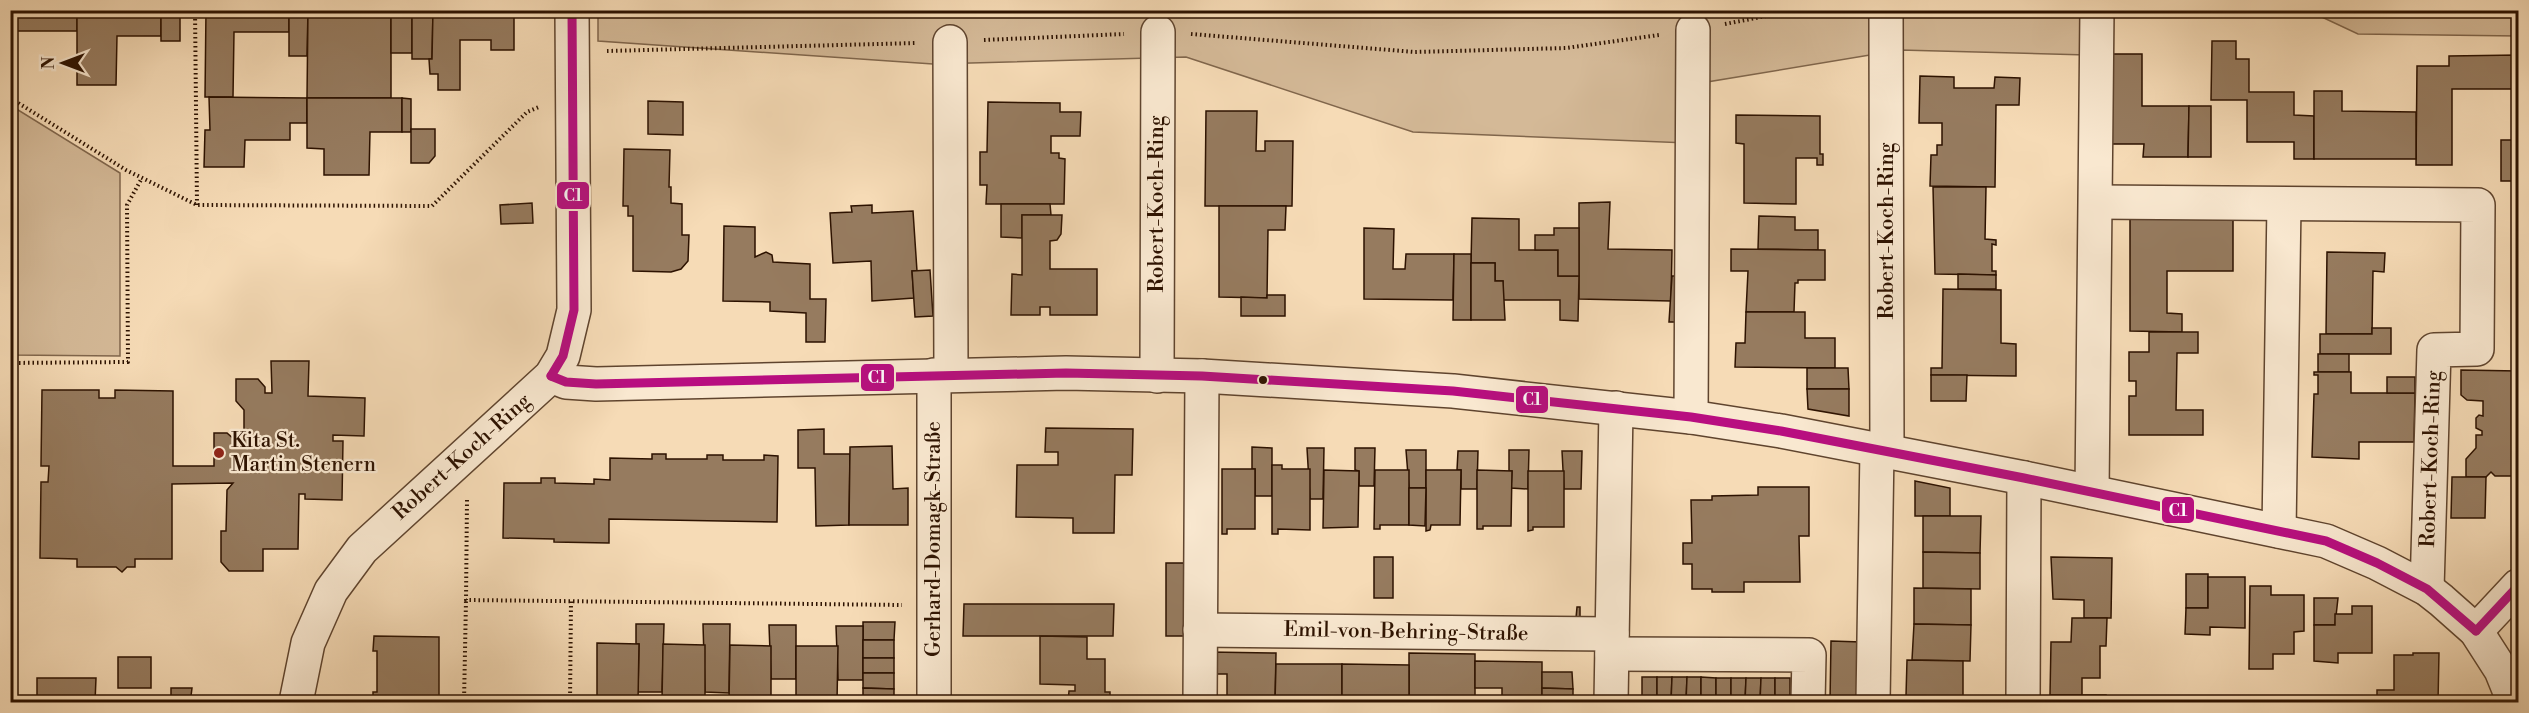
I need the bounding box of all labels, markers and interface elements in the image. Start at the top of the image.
north arrow [33,33,93,93]
text: N [39,56,59,69]
street label: Robert-Koch-Ring [1144,115,1170,293]
street label: Robert-Koch-Ring [1874,142,1900,320]
line badge: C1 [556,181,590,210]
text: C1 [563,186,583,206]
line badge: C1 [860,363,895,392]
text: C1 [867,368,887,388]
street label: Robert-Koch-Ring [2415,370,2447,548]
unlabelled marker [1257,374,1269,386]
line badge: C1 [1515,385,1549,414]
street label: Robert-Koch-Ring [387,388,537,526]
text: C1 [1522,390,1542,410]
street label: Gerhard-Domagk-Straße [921,421,947,657]
place label: Kita St. Martin Stenern [231,428,377,478]
marker: Kita St. Martin Stenern [212,446,226,460]
line badge: C1 [2161,496,2195,524]
text: C1 [2168,501,2188,521]
street label: Emil-von-Behring-Straße [1283,617,1529,647]

